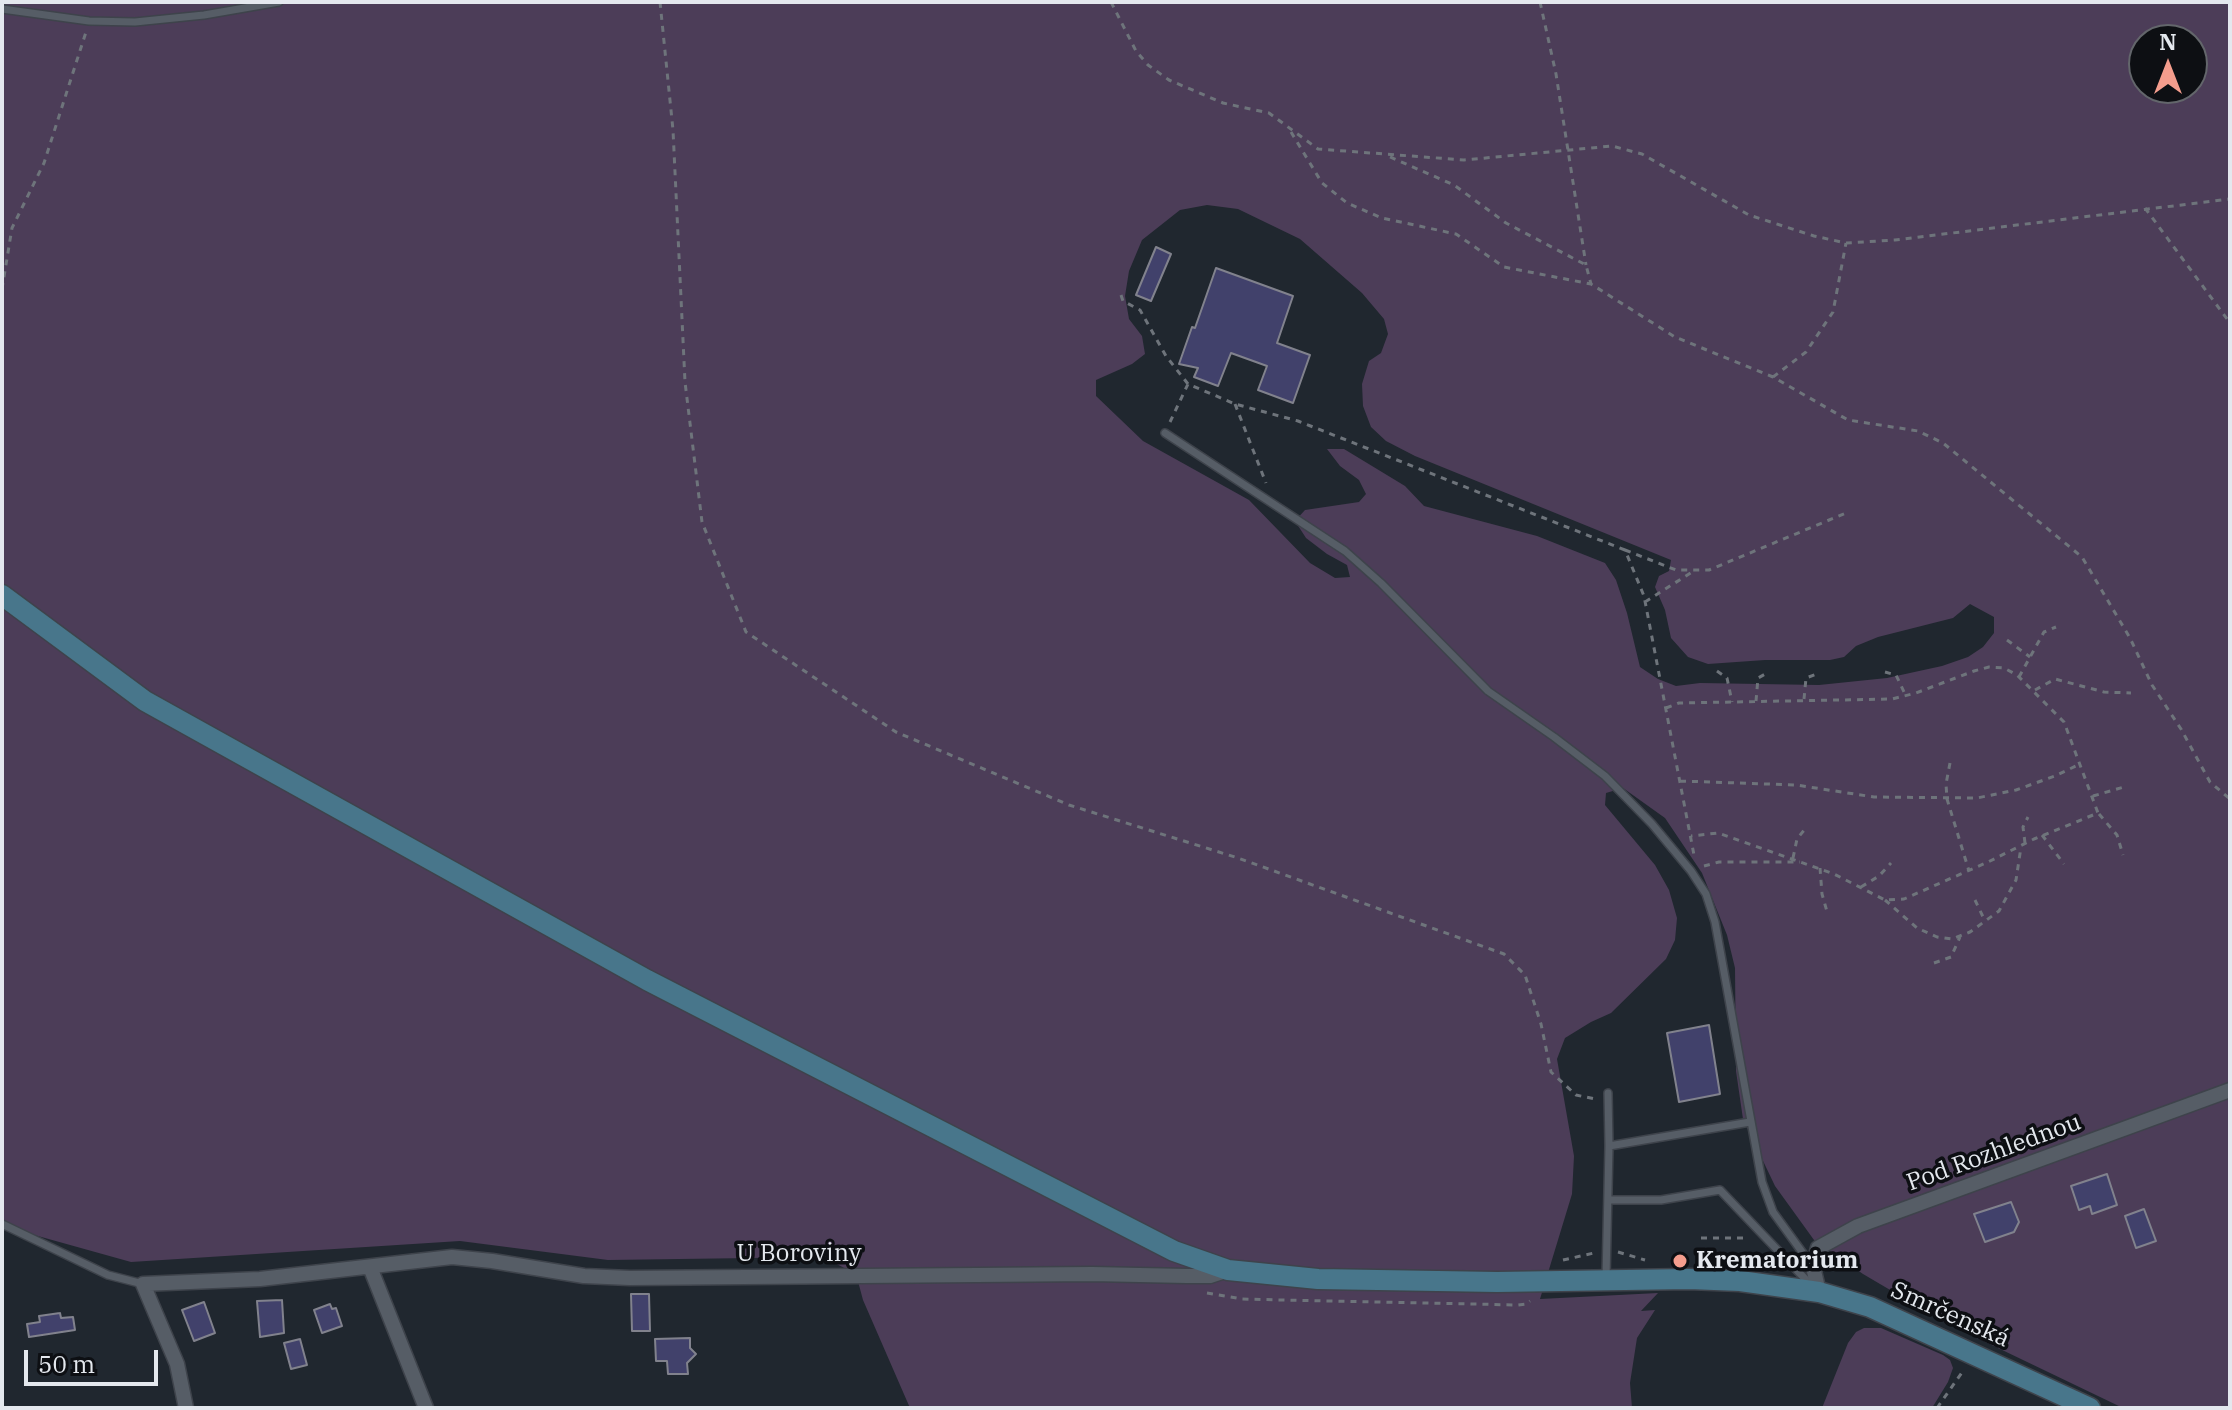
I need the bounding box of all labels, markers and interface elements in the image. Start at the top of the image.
north arrow [2128,24,2208,104]
text: N [2159,27,2177,56]
street label: Pod Rozhlednou [1903,1108,2085,1198]
street label: U Boroviny [737,1240,861,1268]
place label: Krematorium [1696,1247,1858,1275]
marker: Krematorium [1671,1252,1689,1270]
street label: Smrčenská [1886,1276,2014,1354]
scale bar [28,1334,162,1384]
text: 50 m [38,1348,95,1380]

